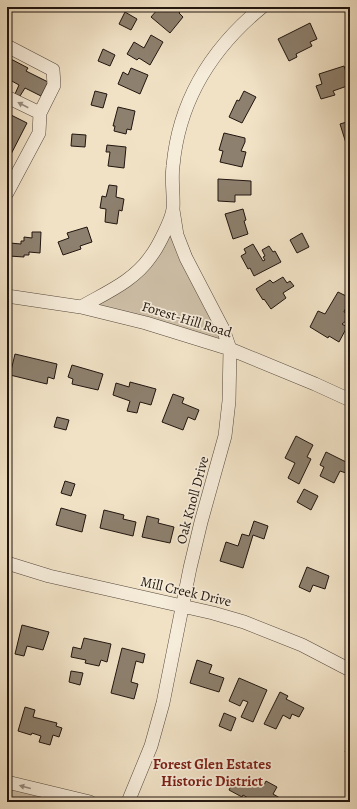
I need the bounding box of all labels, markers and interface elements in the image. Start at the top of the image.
one-way arrow [18,102,29,108]
street label: Forest-Hill Road [139,297,235,342]
street label: Oak Knoll Drive [172,454,213,546]
street label: Mill Creek Drive [139,572,233,611]
district label: Forest Glen Estates Historic District [153,754,271,791]
one-way arrow [19,783,31,789]

